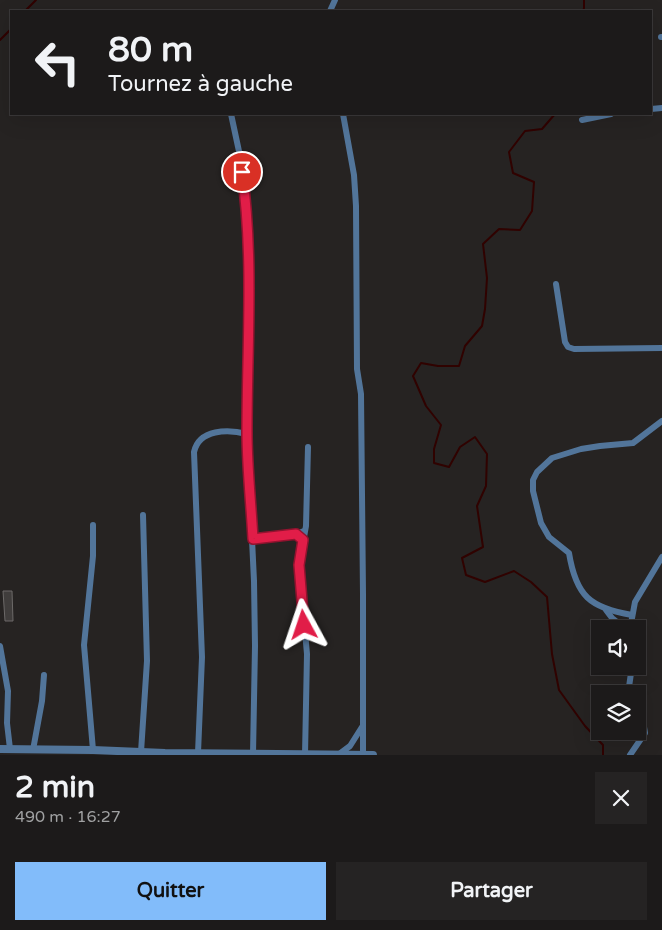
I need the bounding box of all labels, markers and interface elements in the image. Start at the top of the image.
text: 80 m [108,29,193,71]
icon: left [25,30,90,95]
text: Tournez à gauche [108,71,293,97]
pin [221,151,263,193]
icon: arrive [228,158,256,186]
position arrow [277,598,329,650]
map controls [591,620,646,740]
button: sound [591,620,646,675]
button: layers [591,685,646,740]
text: 2 min [15,769,95,806]
button: close [595,772,647,824]
text: 490 m · 16:27 [15,807,121,827]
button: Quitter [15,862,326,920]
button: Partager [336,862,647,920]

